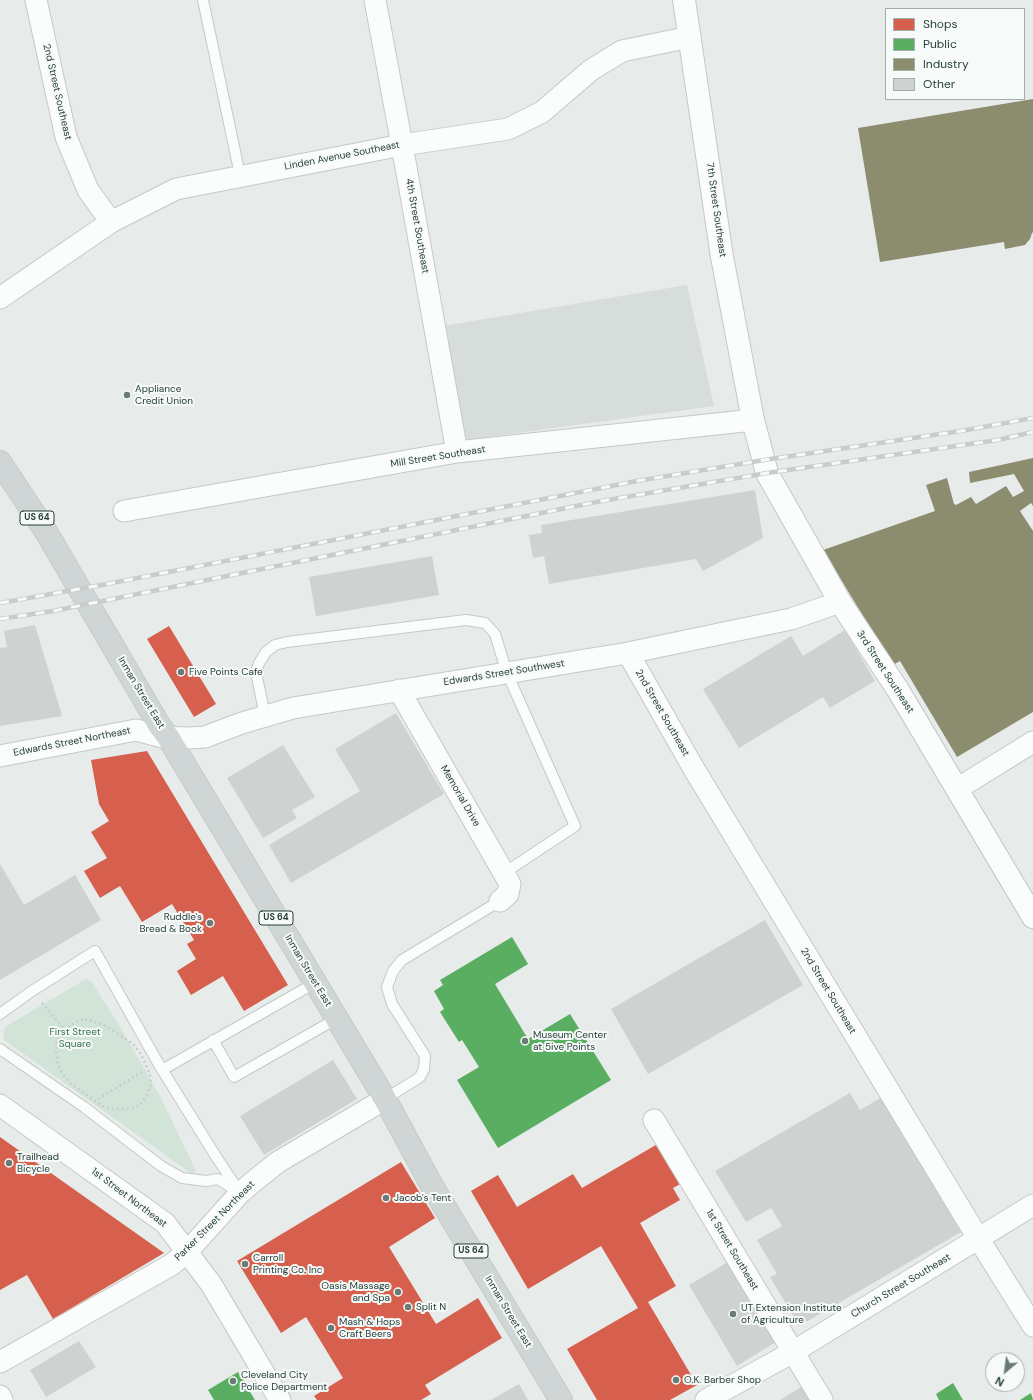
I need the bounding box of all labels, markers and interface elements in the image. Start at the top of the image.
legend [885,8,1025,100]
text: Shops [923,16,958,32]
text: Public [923,36,957,52]
street label: 2nd Street Southeast [40,43,74,141]
text: Industry [923,56,969,72]
text: Other [923,76,955,92]
street label: Linden Avenue Southeast [283,139,401,173]
street label: 7th Street Southeast [703,162,729,258]
street label: 4th Street Southeast [403,178,431,274]
place label: Appliance Credit Union [135,383,193,406]
marker: Appliance Credit Union [122,390,132,400]
street label: Mill Street Southeast [390,444,486,470]
road number: US 64 [20,511,54,525]
street label: 3rd Street Southeast [854,628,916,716]
street label: Inman Street East [115,655,167,731]
street label: Edwards Street Southwest [443,658,565,688]
place label: Five Points Cafe [189,666,263,678]
marker: Five Points Cafe [176,667,186,677]
street label: 2nd Street Southeast [632,667,692,759]
street label: Edwards Street Northeast [12,725,132,759]
street label: Memorial Drive [438,763,482,829]
place label: Ruddle's Bread & Book [139,911,202,934]
road number: US 64 [259,911,293,925]
marker: Ruddle's Bread & Book [205,918,215,928]
street label: Inman Street East [282,933,334,1009]
street label: 2nd Street Southeast [798,946,858,1036]
park label: First Street Square [49,1026,101,1050]
place label: Museum Center at 5ive Points [533,1029,607,1052]
marker: Museum Center at 5ive Points [520,1036,530,1046]
place label: Trailhead Bicycle [17,1151,59,1174]
marker: Trailhead Bicycle [4,1158,14,1168]
street label: 1st Street Northeast [89,1166,169,1230]
street label: Parker Street Northeast [172,1178,258,1264]
place label: Jacob's Tent [394,1192,451,1204]
marker: Jacob's Tent [381,1193,391,1203]
street label: 1st Street Southeast [703,1207,761,1293]
road number: US 64 [454,1244,488,1258]
street label: Church Street Southeast [849,1251,953,1321]
place label: Carroll Printing Co. Inc [253,1252,322,1276]
marker: Carroll Printing Co. Inc [240,1259,250,1269]
street label: Inman Street East [482,1274,534,1350]
place label: Oasis Massage and Spa [321,1280,390,1304]
marker: Oasis Massage and Spa [393,1287,403,1297]
place label: Split N [416,1301,446,1313]
marker: Split N [403,1302,413,1312]
place label: UT Extension Institute of Agriculture [741,1302,842,1326]
marker: UT Extension Institute of Agriculture [728,1309,738,1319]
place label: Mash & Hops Craft Beers [339,1316,400,1340]
marker: Mash & Hops Craft Beers [326,1323,336,1333]
north arrow [985,1352,1025,1392]
place label: Cleveland City Police Department [241,1369,327,1392]
place label: O.K. Barber Shop [684,1374,761,1386]
text: N [993,1374,1007,1390]
marker: O.K. Barber Shop [671,1375,681,1385]
marker: Cleveland City Police Department [228,1376,238,1386]

